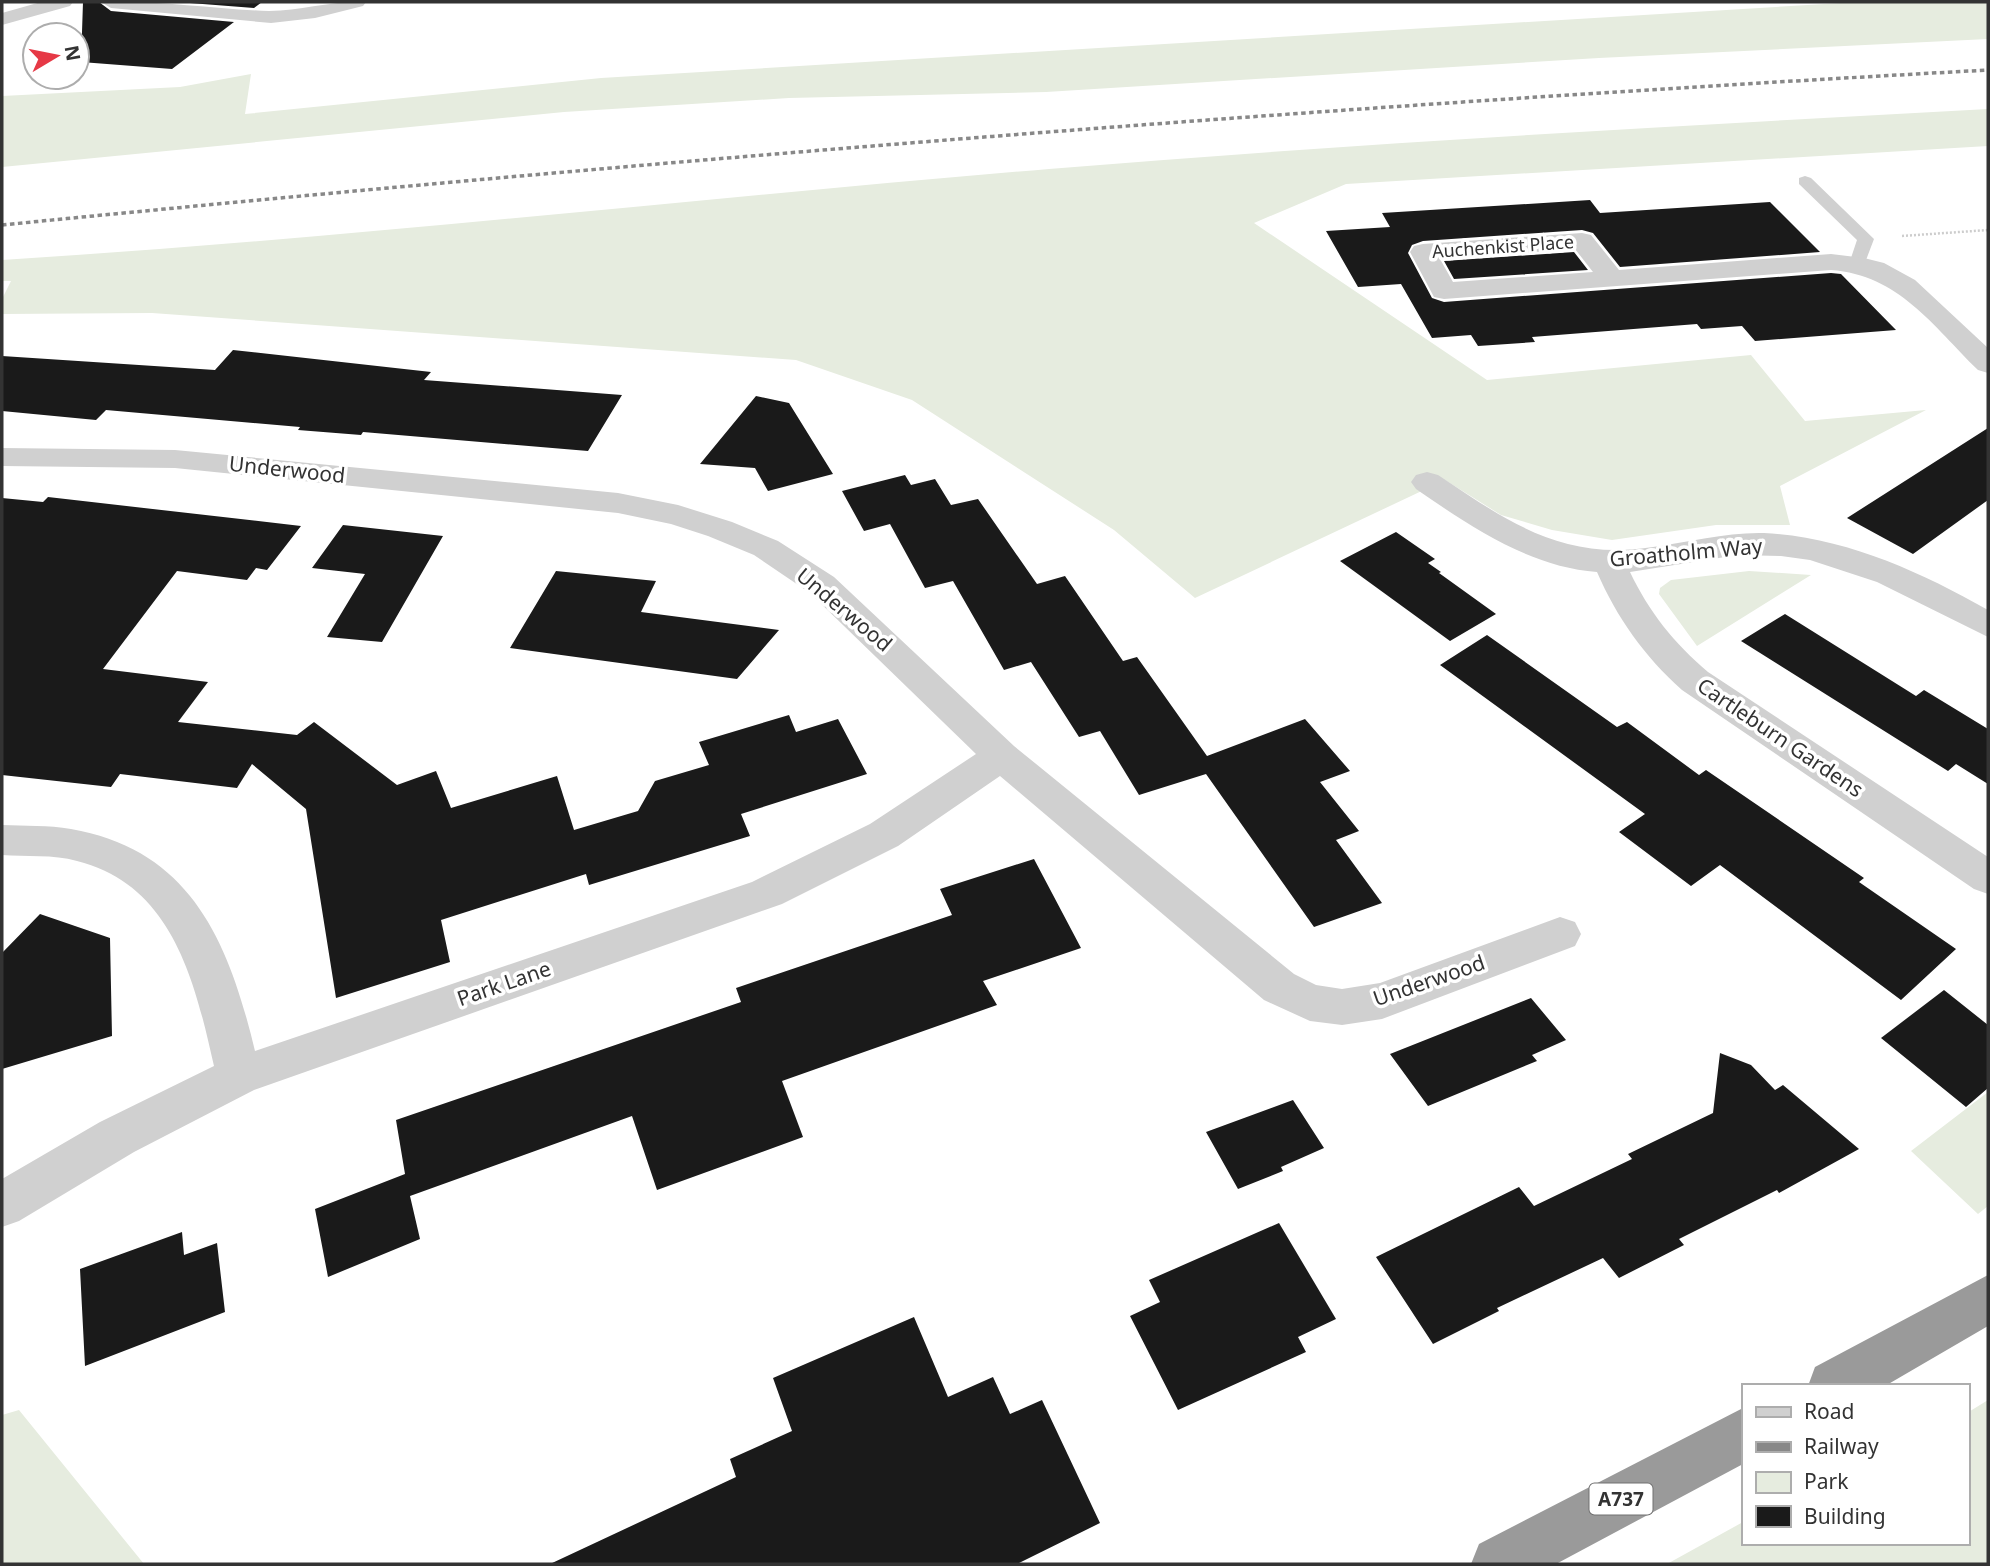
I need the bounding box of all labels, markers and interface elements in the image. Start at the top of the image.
north arrow [21,21,91,91]
text: N [59,43,87,63]
street label: Auchenkist Place [1431,229,1575,263]
street label: Underwood [228,449,347,489]
street label: Groatholm Way [1608,531,1764,573]
street label: Underwood [791,561,898,657]
street label: Cartleburn Gardens [1692,671,1869,803]
street label: Underwood [1369,948,1488,1012]
street label: Park Lane [453,954,554,1012]
legend [1742,1384,1969,1545]
text: Road [1804,1397,1854,1425]
text: Railway [1804,1432,1879,1460]
text: Park [1804,1467,1849,1495]
road number: A737 [1590,1484,1652,1514]
text: Building [1804,1502,1886,1530]

